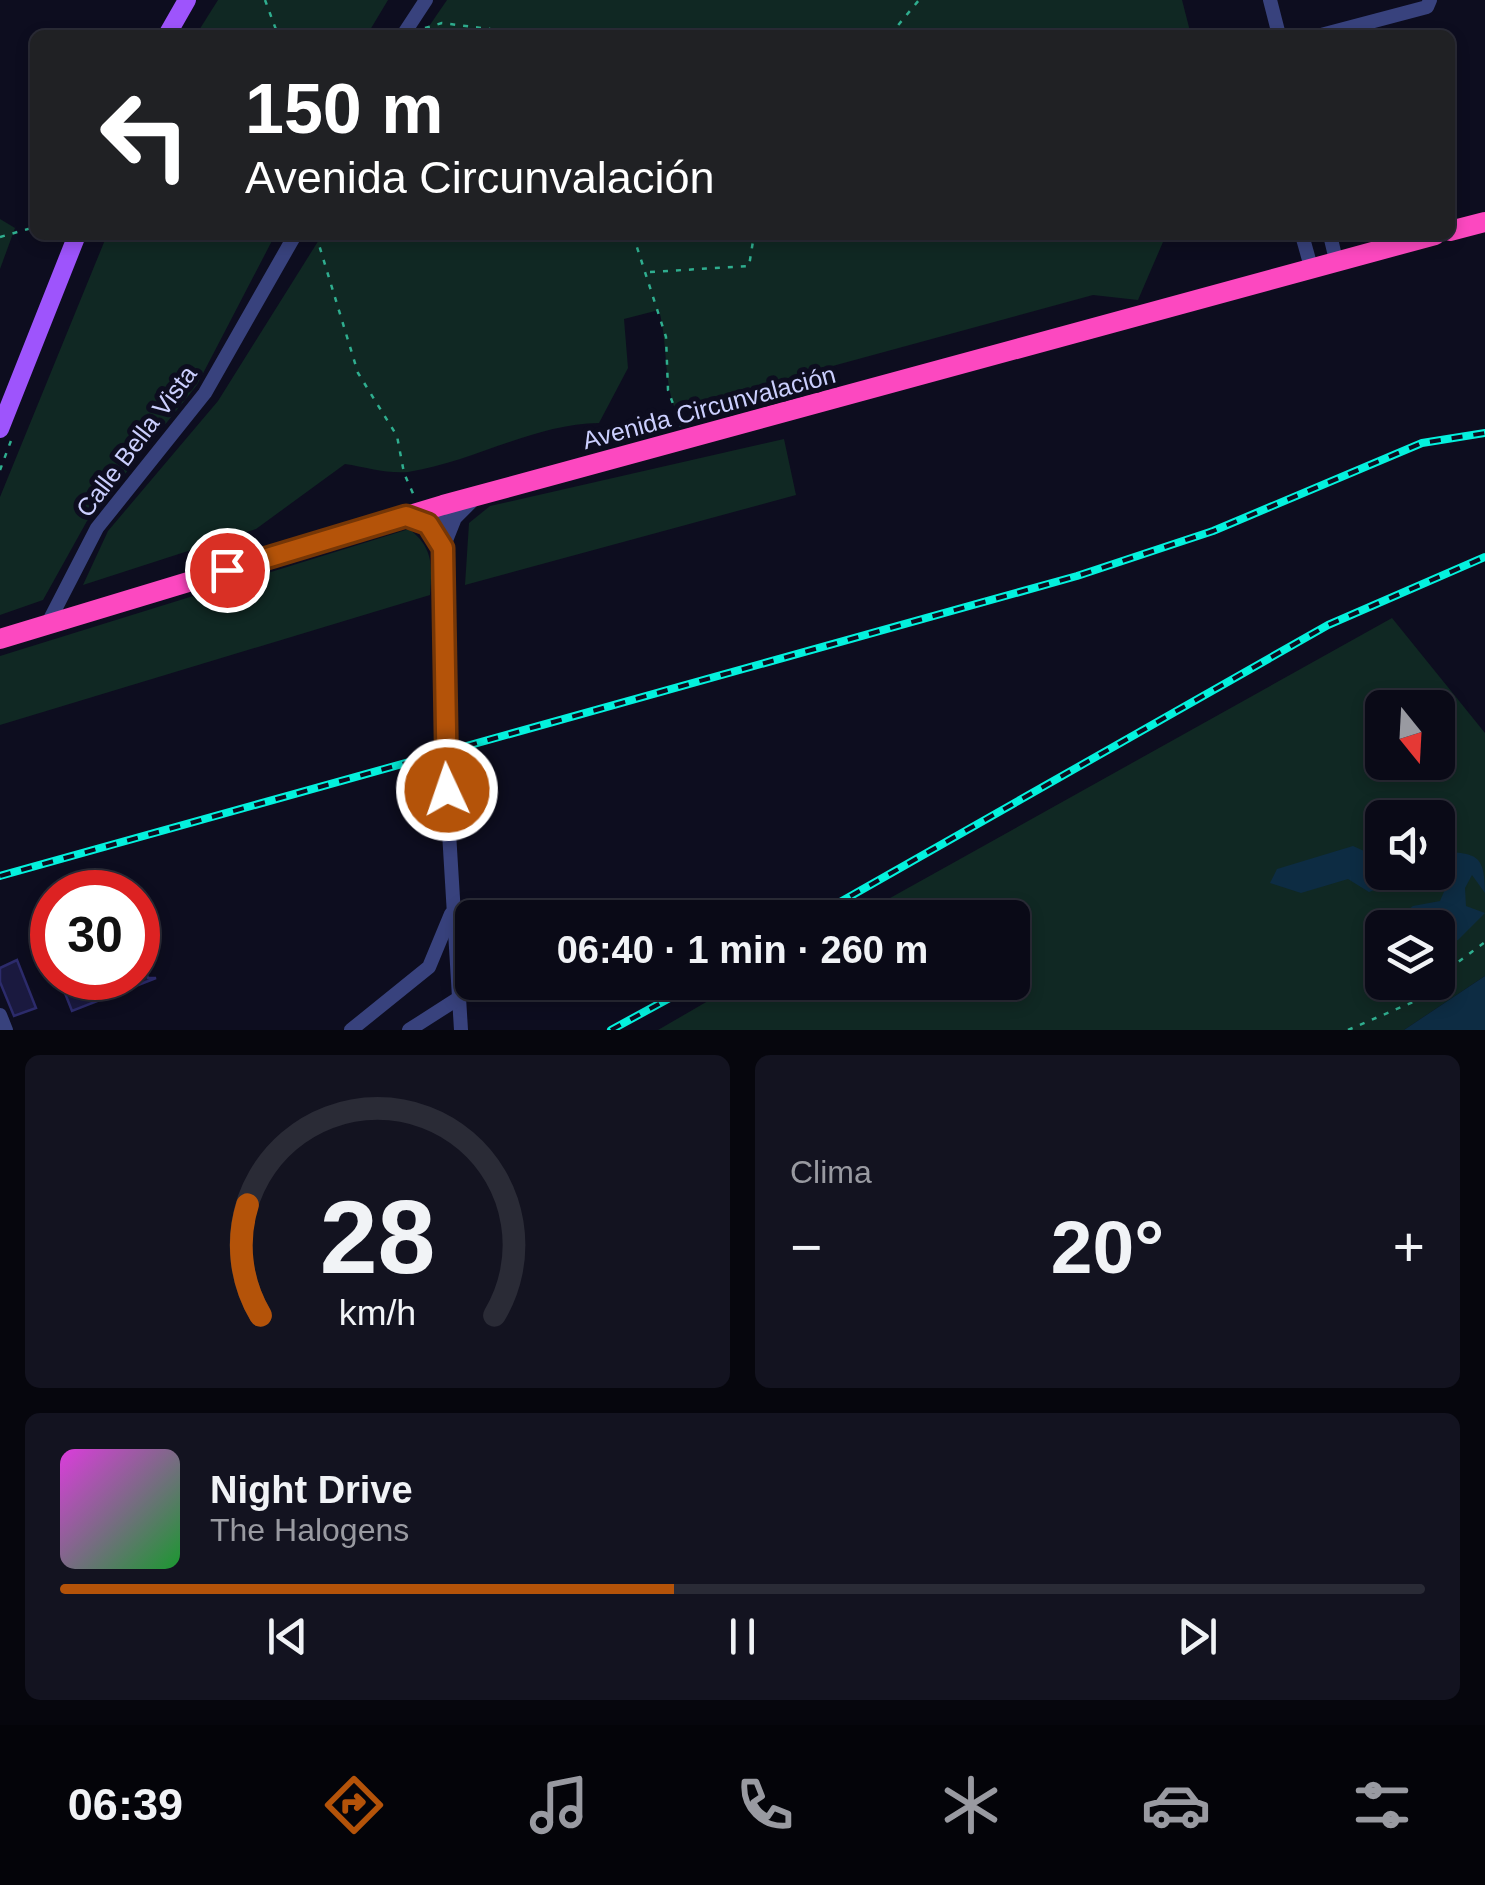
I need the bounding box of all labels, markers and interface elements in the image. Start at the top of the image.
icon: left [80,70,210,200]
text: 150 m [245,70,443,148]
text: Avenida Circunvalación [245,152,714,203]
street label: Calle Bella Vista [70,360,202,522]
street label: Avenida Circunvalación [579,360,839,454]
pin [185,528,270,613]
icon: arrive [200,543,255,598]
north arrow [1365,690,1455,780]
map controls [1365,690,1455,1000]
position arrow [395,738,499,842]
button: sound [1365,800,1455,890]
speed limit sign: 30 [30,870,160,1000]
button: layers [1365,910,1455,1000]
text: 06:40 · 1 min · 260 m [557,929,928,971]
text: Clima [790,1154,872,1190]
text: 28 [320,1179,435,1295]
text: 20° [1051,1205,1164,1289]
text: − [790,1216,822,1278]
text: + [1393,1216,1425,1278]
text: km/h [339,1293,416,1333]
text: Night Drive [210,1469,413,1511]
text: The Halogens [210,1512,409,1548]
icon: previous [260,1609,315,1664]
icon: pause [715,1609,770,1664]
icon: next [1170,1609,1225,1664]
icon: directions [319,1770,389,1840]
icon: music [524,1770,594,1840]
icon: phone [730,1770,800,1840]
icon: climate [936,1770,1006,1840]
icon: car [1141,1770,1211,1840]
icon: filters [1347,1770,1417,1840]
text: 06:39 [68,1779,183,1830]

